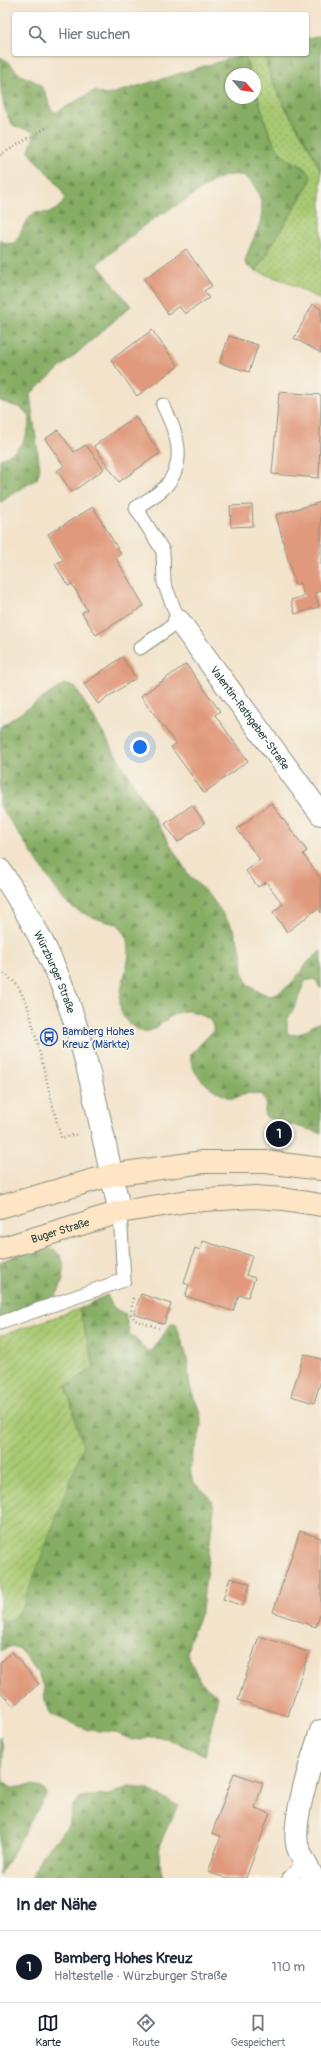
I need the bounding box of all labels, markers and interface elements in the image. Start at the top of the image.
search box [12,12,309,56]
icon: search [26,23,48,45]
text: Hier suchen [58,25,130,44]
north arrow [225,68,261,104]
street label: Valentin-Rathgeber-Straße [207,664,292,773]
your location [130,737,150,757]
street label: Würzburger Straße [31,929,78,1015]
place label: Bamberg Hohes Kreuz (Märkte) [62,1025,134,1051]
bus stop icon: Bamberg Hohes Kreuz (Märkte) [39,1027,59,1047]
pin: 1 [266,1119,292,1149]
street label: Buger Straße [30,1216,92,1246]
text: In der Nähe [16,1894,97,1915]
text: Bamberg Hohes Kreuz [54,1949,193,1968]
text: 1 [26,1959,32,1975]
text: 110 m [272,1959,305,1975]
text: Haltestelle · Würzburger Straße [54,1968,227,1984]
tab: Karte [36,2012,61,2049]
tab: Route [132,2012,160,2049]
tab: Gespeichert [231,2012,285,2049]

